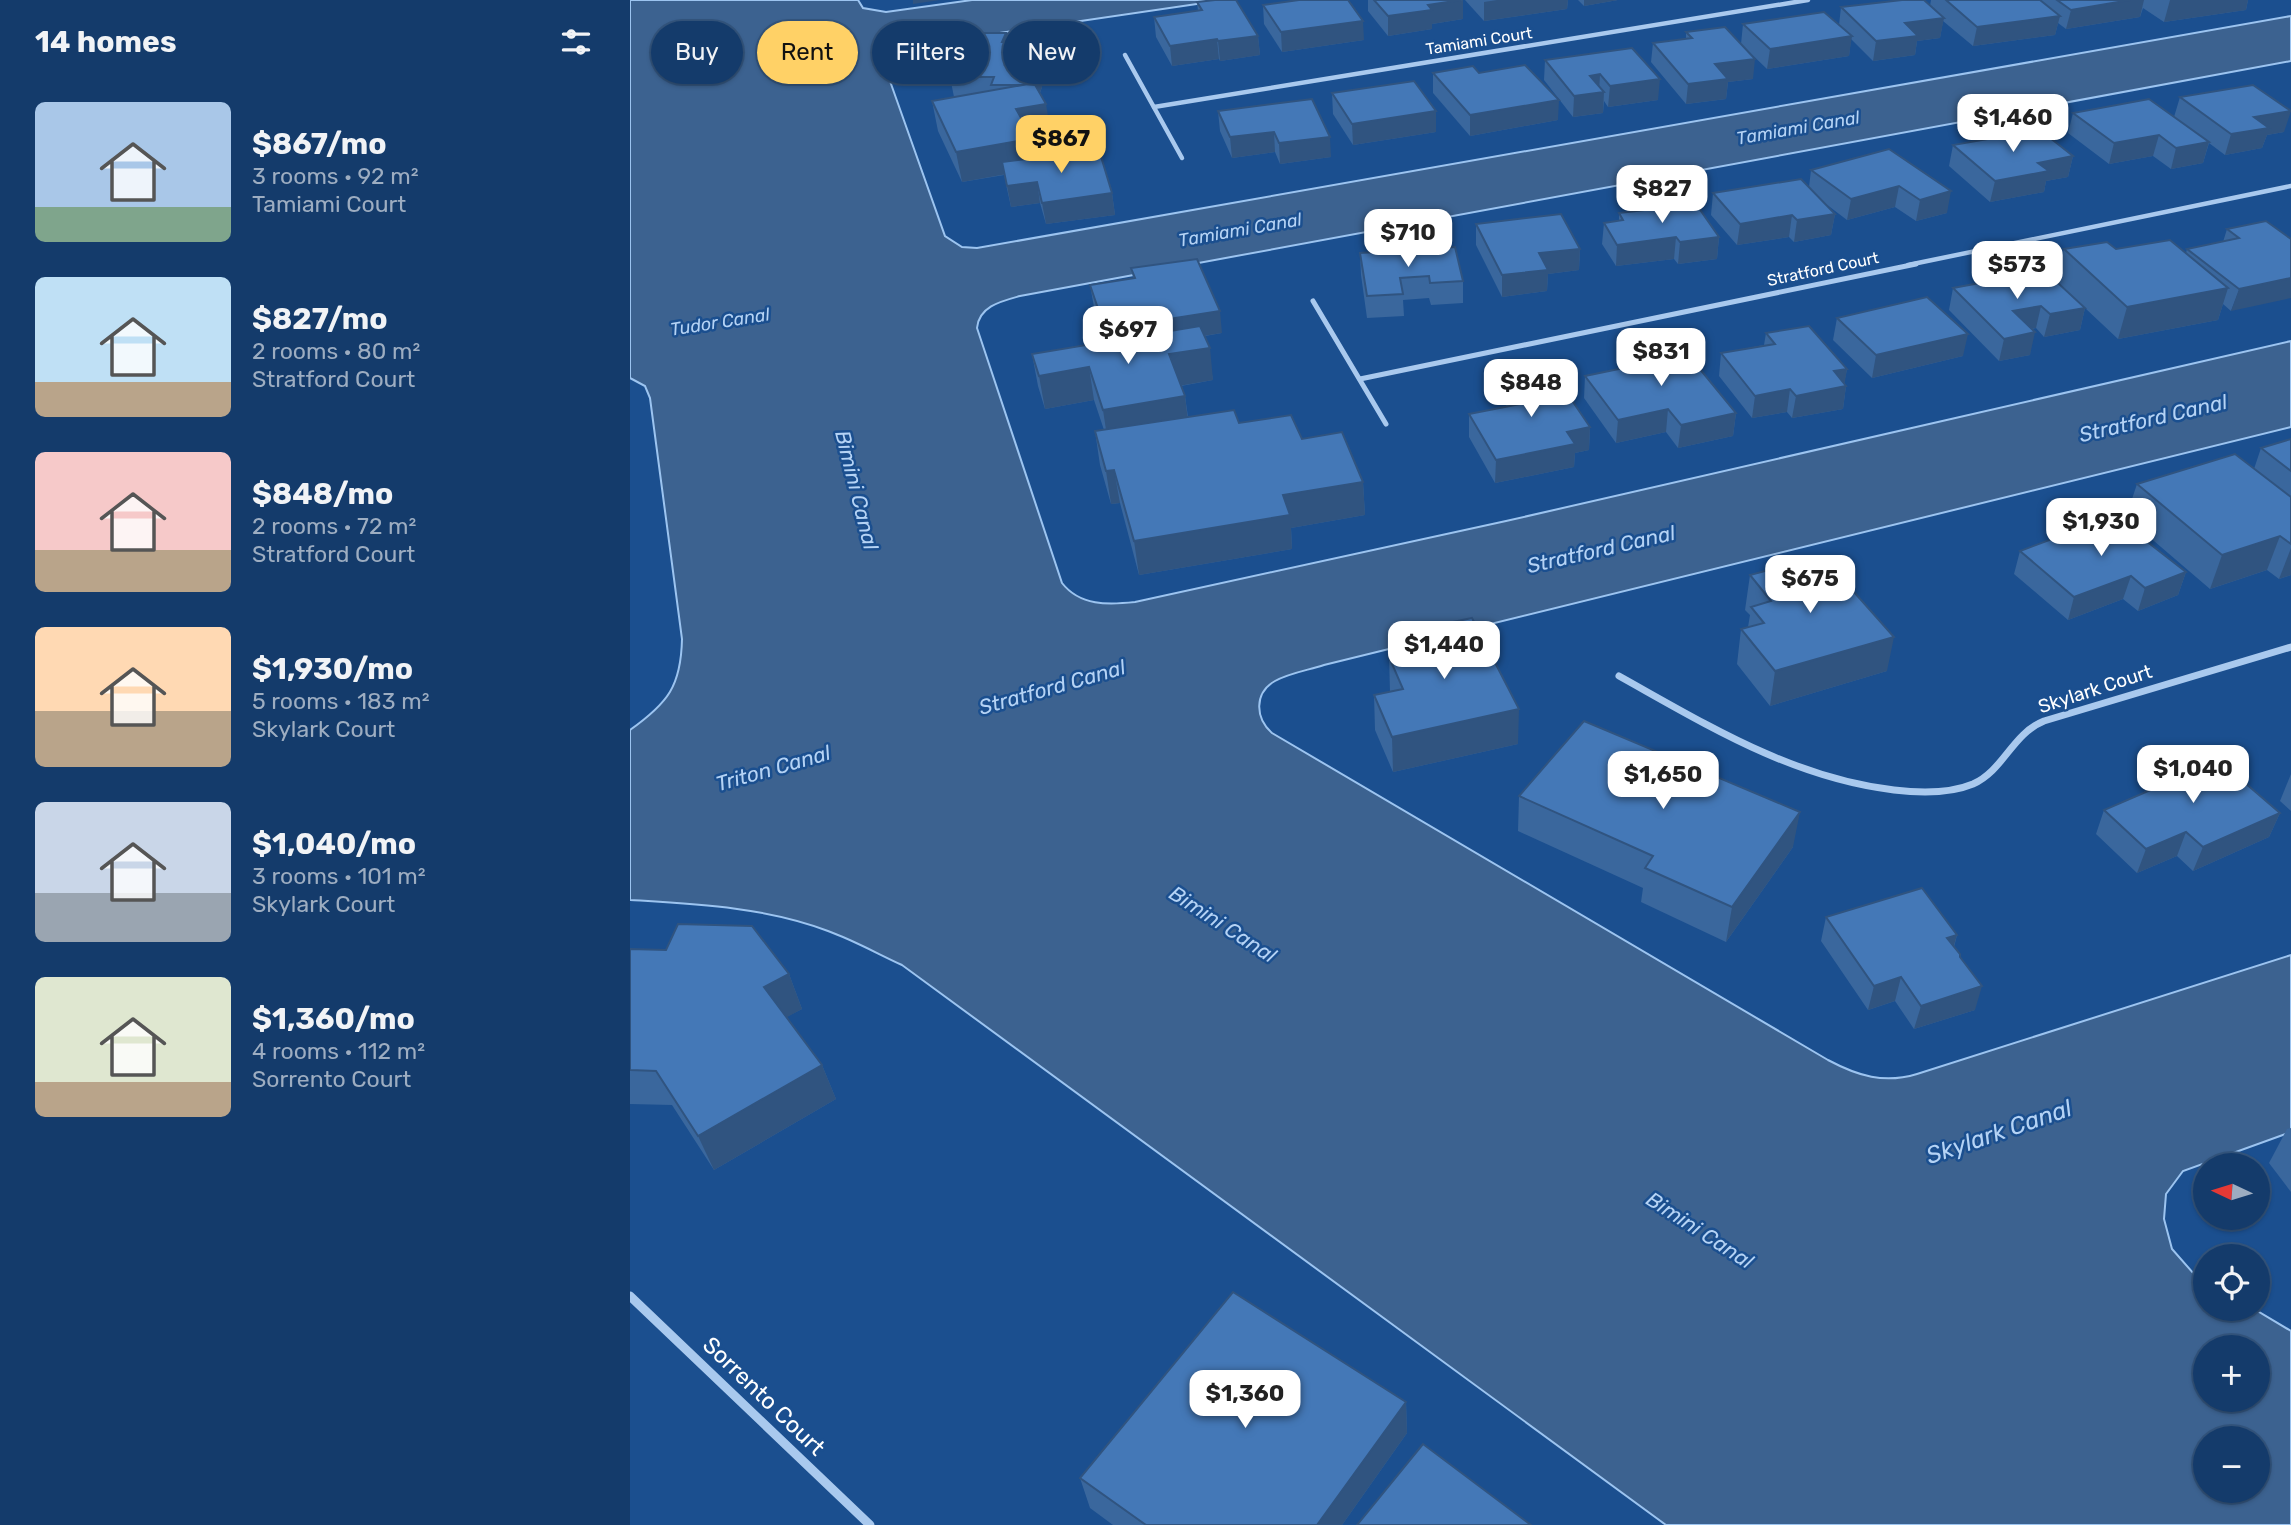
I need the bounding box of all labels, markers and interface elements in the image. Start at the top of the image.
chip: Buy [651,21,743,84]
chip: Rent [757,21,858,84]
chip: Filters [872,21,989,84]
chip: New [1003,21,1100,84]
icon: filters [557,23,595,61]
street label: Tamiami Court [1424,23,1534,59]
text: 14 homes [35,24,177,60]
pin: $1,460 [1956,94,2070,154]
text: $1,460 [1973,103,2053,131]
water label: Tamiami Canal [1734,106,1862,150]
pin: $867 [1020,116,1102,175]
text: $867 [1032,124,1090,152]
text: $867/mo [252,126,387,162]
icon: home [91,130,175,214]
text: 3 rooms · 92 m² [252,162,418,190]
pin: $827 [1621,166,1703,225]
text: $827 [1632,174,1692,202]
text: Tamiami Court [252,190,406,218]
water label: Tamiami Canal [1176,208,1304,252]
pin: $710 [1367,210,1449,269]
text: $710 [1380,218,1436,246]
pin: $573 [1976,242,2058,301]
street label: Stratford Court [1765,248,1881,290]
text: $573 [1988,250,2046,278]
text: $827/mo [252,301,388,337]
water label: Tudor Canal [669,303,772,341]
icon: home [91,305,175,389]
pin: $697 [1087,306,1169,366]
text: $697 [1099,315,1157,343]
pin: $831 [1620,328,1702,388]
text: 2 rooms · 80 m² [252,337,420,365]
text: $831 [1632,337,1690,365]
pin: $848 [1490,360,1572,419]
text: Stratford Court [252,365,415,393]
text: $848 [1500,368,1562,396]
water label: Stratford Canal [2076,389,2230,447]
water label: Bimini Canal [830,428,884,553]
text: $848/mo [252,476,393,512]
icon: home [91,480,175,564]
pin: $1,930 [2044,498,2158,558]
text: $1,930 [2062,507,2140,535]
text: 2 rooms · 72 m² [252,512,416,540]
water label: Stratford Canal [1524,520,1678,578]
text: Stratford Court [252,540,415,568]
pin: $675 [1769,556,1851,615]
text: $675 [1781,564,1839,592]
pin: $1,440 [1387,622,1501,681]
text: $1,440 [1404,630,1484,658]
text: $1,930/mo [252,651,413,687]
water label: Stratford Canal [976,654,1129,720]
icon: home [91,655,175,739]
street label: Skylark Court [2035,660,2155,718]
text: 5 rooms · 183 m² [252,687,429,715]
text: Skylark Court [252,715,395,743]
water label: Triton Canal [713,739,834,796]
pin: $1,040 [2136,746,2250,805]
pin: $1,650 [1606,752,1720,811]
text: $1,040 [2153,754,2233,782]
text: $1,650 [1624,760,1702,788]
text: $1,040/mo [252,826,416,862]
icon: home [91,830,175,914]
text: 3 rooms · 101 m² [252,862,426,890]
water label: Bimini Canal [1165,880,1282,968]
text: Skylark Court [252,890,395,918]
text: $1,360/mo [252,1001,415,1037]
icon: home [91,1005,175,1089]
text: 4 rooms · 112 m² [252,1037,425,1065]
text: Sorrento Court [252,1065,411,1093]
water label: Skylark Canal [1922,1094,2077,1170]
north arrow [2193,1153,2270,1230]
map controls [2193,1153,2270,1503]
water label: Bimini Canal [1642,1186,1759,1274]
button: locate [2193,1244,2270,1321]
street label: Sorrento Court [697,1331,831,1461]
button: + [2193,1335,2270,1412]
pin: $1,360 [1188,1370,1302,1430]
text: $1,360 [1206,1379,1284,1407]
button: − [2193,1426,2270,1503]

